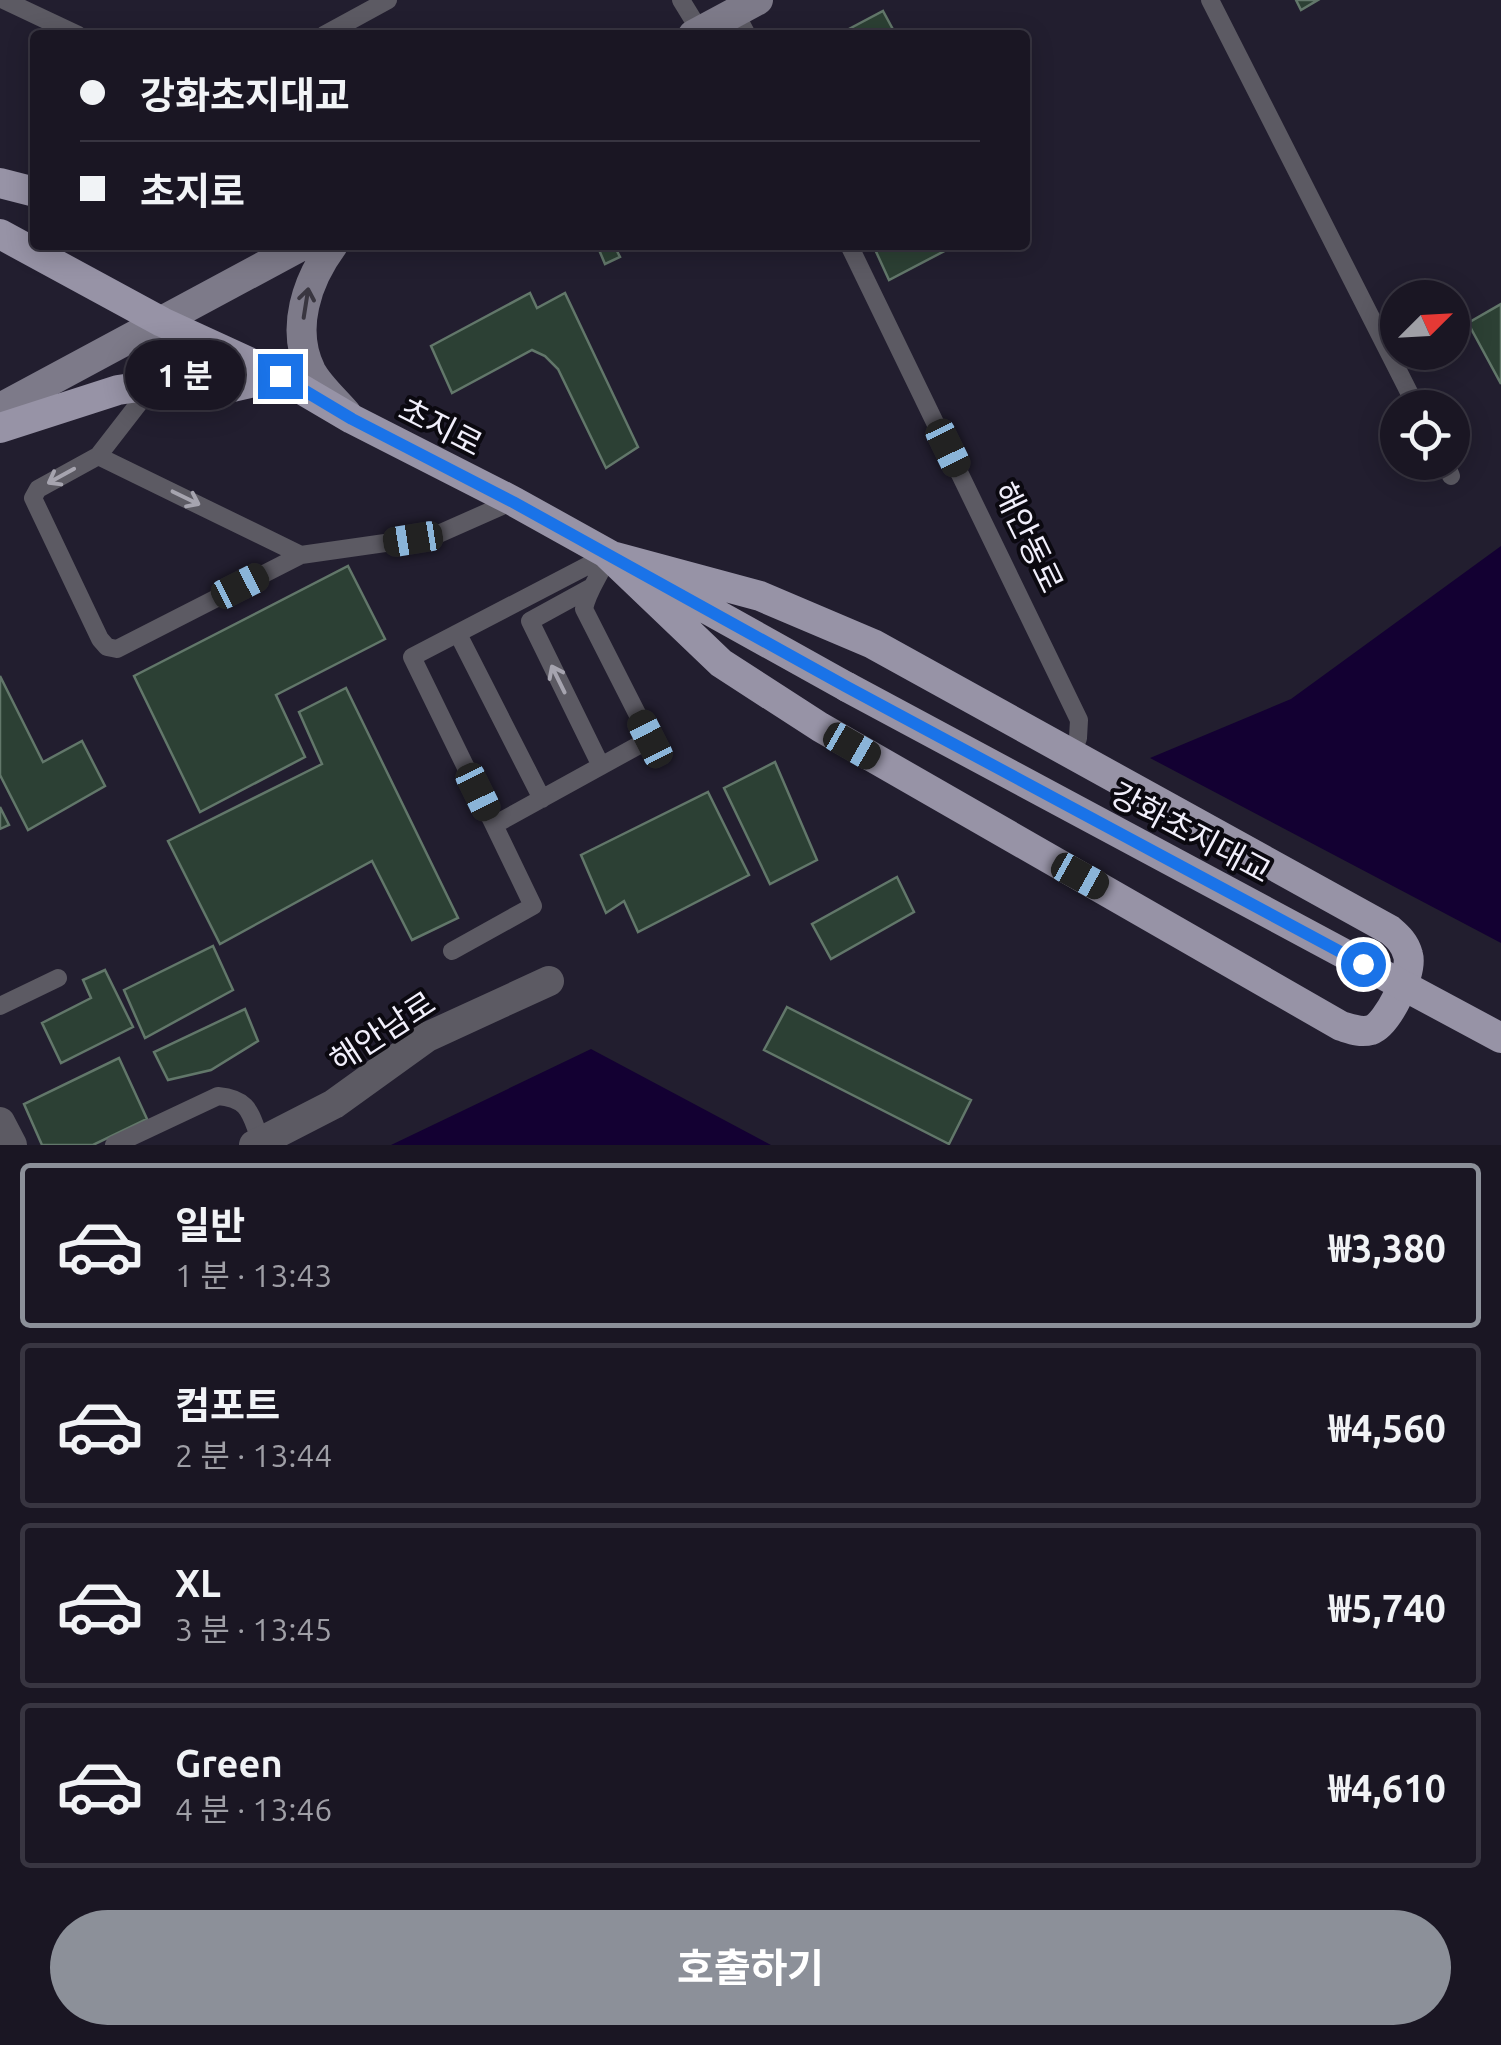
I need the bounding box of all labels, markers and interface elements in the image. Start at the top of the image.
text: 강화초지대교 [140,74,350,116]
text: 초지로 [140,170,245,212]
north arrow [1380,280,1470,370]
map controls [1380,280,1470,480]
one-way arrow [297,288,316,320]
callout: 1 분 [125,341,245,411]
route end [258,354,303,399]
text: 1 분 [157,357,213,393]
street label: 초지로 [393,390,489,462]
button: locate [1380,390,1470,480]
car [921,414,975,482]
one-way arrow [47,467,76,487]
street label: 해안동로 [987,476,1071,598]
one-way arrow [170,490,200,509]
car [381,519,445,559]
car [206,559,274,613]
one-way arrow [548,664,567,694]
car [623,705,677,773]
car [819,718,885,774]
car [451,758,505,826]
street label: 강화초지대교 [1105,775,1277,889]
car [1046,848,1114,904]
route start [1341,942,1386,987]
street label: 해안남로 [323,984,441,1078]
icon: car [55,1201,145,1291]
text: 일반 [175,1204,245,1246]
text: ₩3,380 [1329,1227,1446,1269]
text: 1 분 · 13:43 [175,1257,332,1293]
icon: car [55,1381,145,1471]
text: 컴포트 [175,1384,280,1426]
text: ₩4,560 [1329,1407,1446,1449]
text: 2 분 · 13:44 [175,1437,332,1473]
icon: car [55,1561,145,1651]
text: XL [175,1562,221,1604]
text: ₩5,740 [1329,1587,1446,1629]
text: 3 분 · 13:45 [175,1611,332,1647]
icon: car [55,1741,145,1831]
text: Green [175,1742,283,1784]
text: ₩4,610 [1329,1767,1446,1809]
text: 4 분 · 13:46 [175,1791,332,1827]
button: 호출하기 [50,1910,1451,2025]

